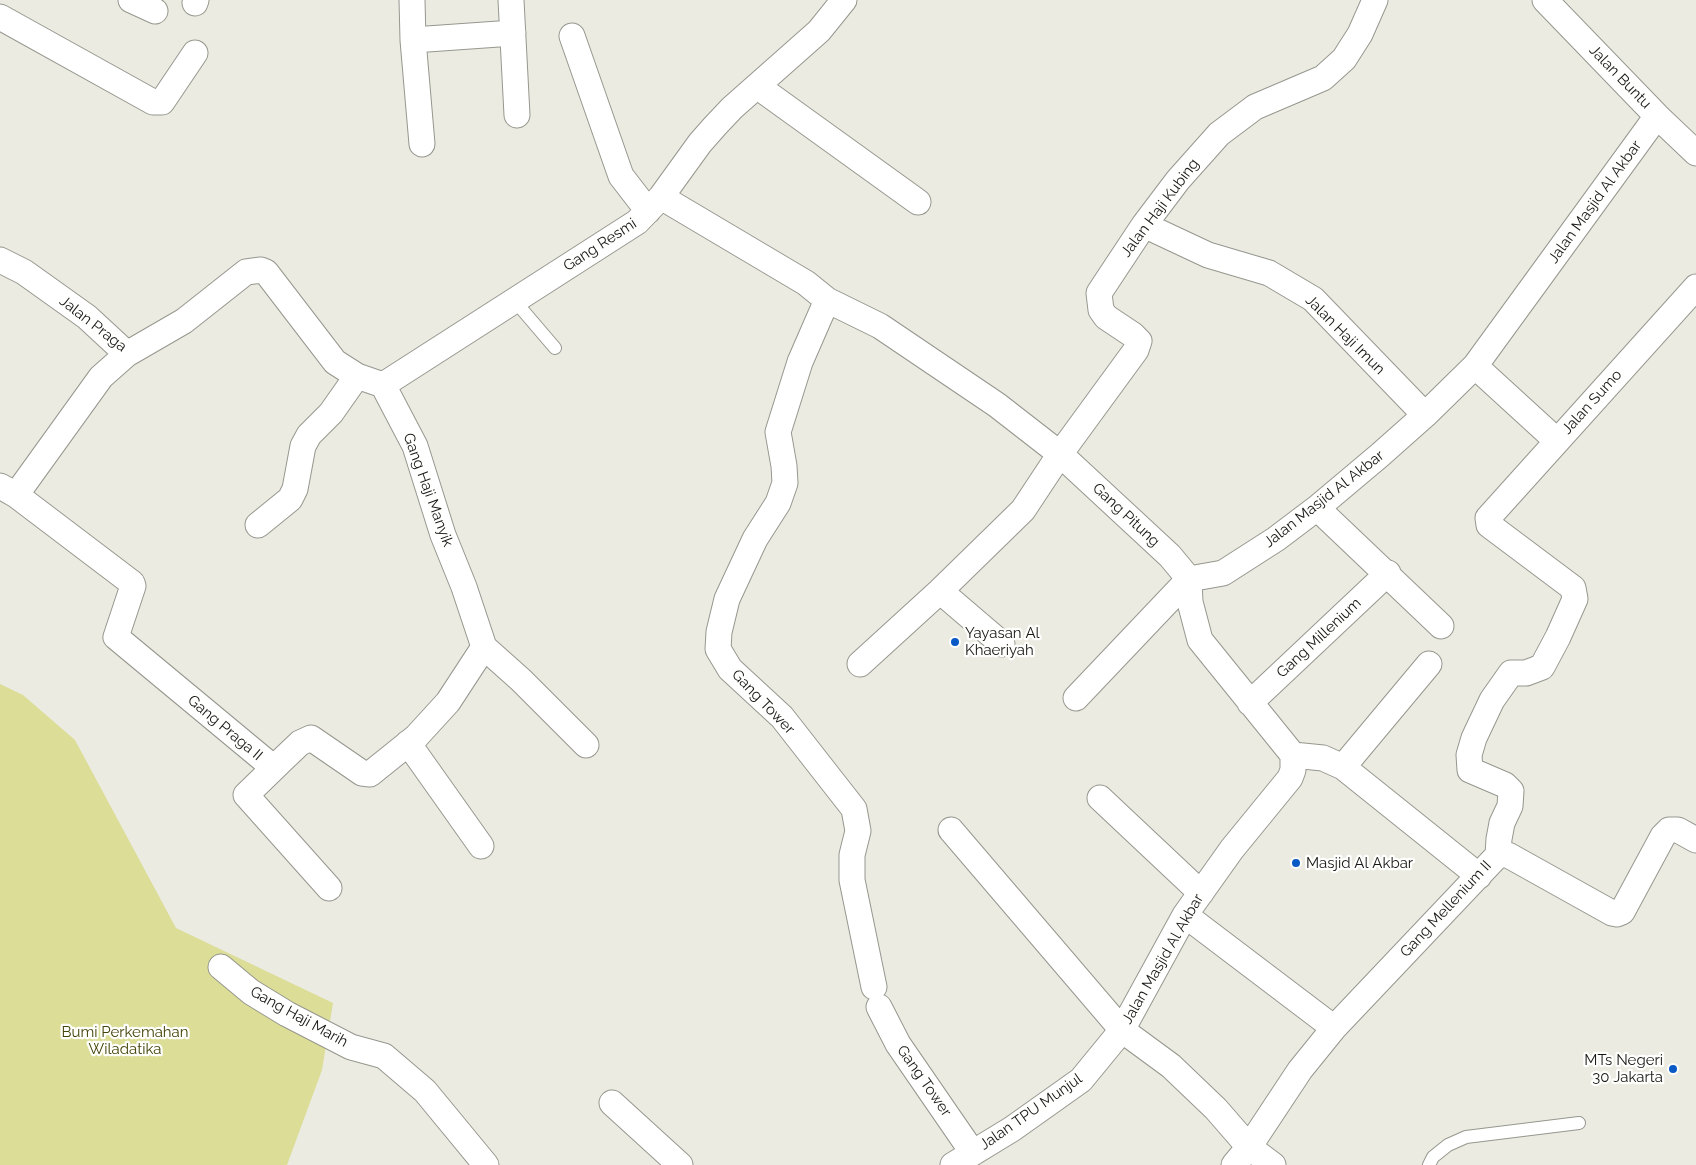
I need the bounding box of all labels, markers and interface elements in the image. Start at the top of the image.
street label: Jalan Buntu [1585,41,1655,113]
street label: Jalan Masjid Al Akbar [1544,137,1646,267]
street label: Jalan Haji Kubing [1117,155,1203,261]
street label: Gang Resmi [560,215,640,275]
street label: Jalan Praga [56,292,130,356]
street label: Jalan Haji Imun [1302,292,1388,378]
street label: Jalan Sumo [1558,366,1626,438]
street label: Gang Haji Manyik [399,431,457,549]
street label: Jalan Masjid Al Akbar [1260,447,1388,551]
street label: Gang Pitung [1089,479,1163,551]
street label: Gang Millenium [1273,594,1365,682]
place label: Yayasan Al Khaeriyah [965,624,1040,659]
marker: Yayasan Al Khaeriyah [949,636,961,648]
street label: Gang Tower [728,666,798,738]
street label: Gang Praga II [184,691,266,765]
place label: Masjid Al Akbar [1306,854,1413,872]
marker: Masjid Al Akbar [1290,857,1302,869]
street label: Gang Mellenium II [1397,857,1495,961]
street label: Jalan Masjid Al Akbar [1118,891,1208,1027]
street label: Gang Haji Marih [247,983,351,1051]
park label: Bumi Perkemahan Wiladatika [61,1023,189,1058]
street label: Gang Tower [893,1042,955,1120]
place label: MTs Negeri 30 Jakarta [1584,1051,1663,1086]
marker: MTs Negeri 30 Jakarta [1667,1063,1679,1075]
street label: Jalan TPU Munjul [976,1070,1086,1154]

